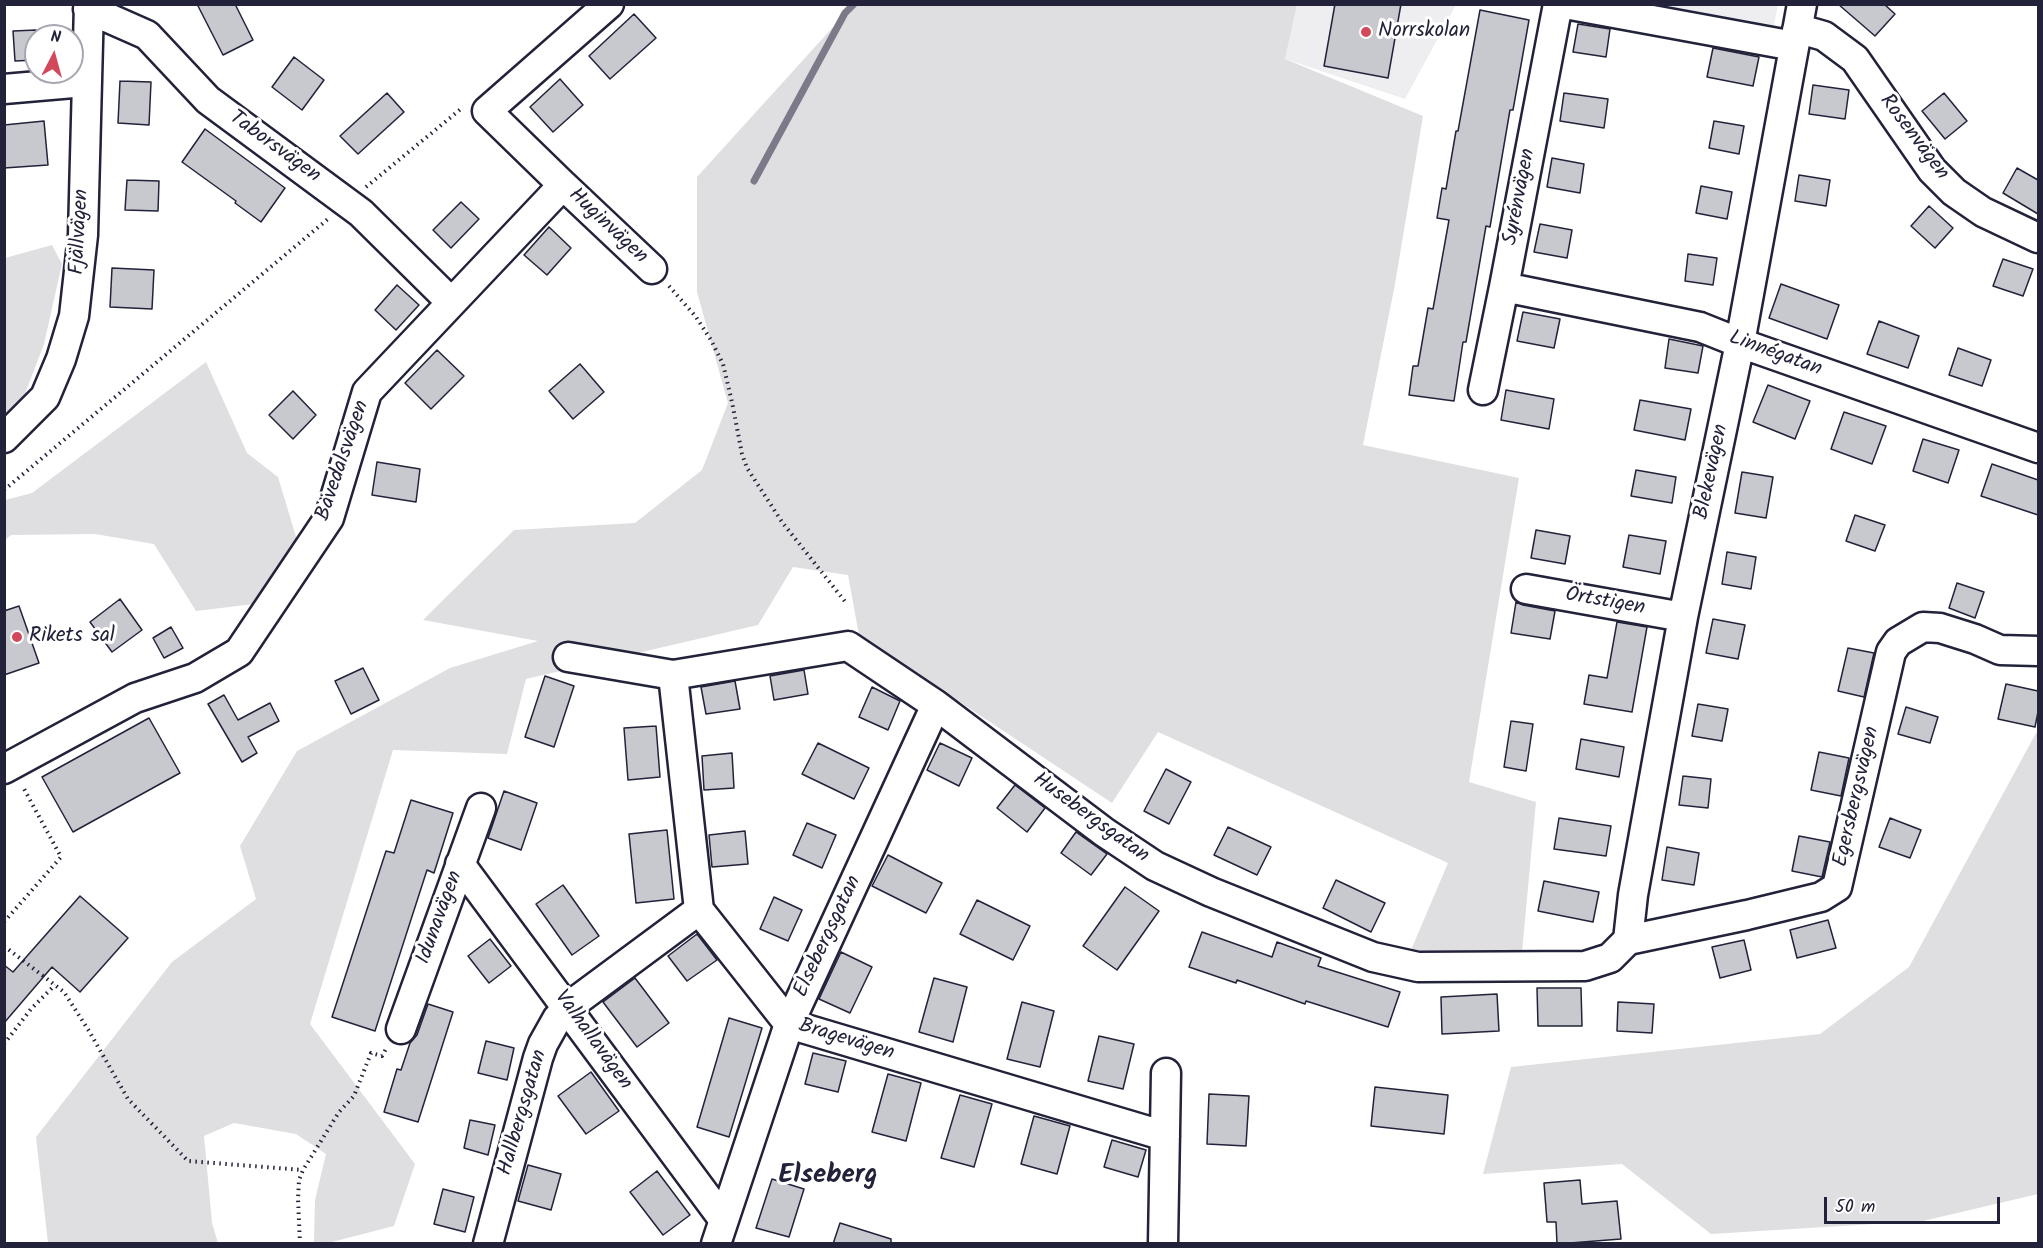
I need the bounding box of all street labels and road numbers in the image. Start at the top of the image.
street label: Rosenvägen [1873,90,1953,186]
street label: Taborsvägen [223,106,325,190]
street label: Syrénvägen [1499,147,1543,247]
street label: Huginvägen [562,184,652,270]
street label: Fjällvägen [66,188,96,276]
street label: Linnégatan [1725,327,1825,383]
street label: Bävedalsvägen [312,398,376,524]
street label: Blekevägen [1691,422,1735,522]
street label: Örtstigen [1563,584,1647,622]
street label: Egersbergsvägen [1830,724,1886,870]
street label: Husebergsgatan [1027,768,1153,870]
street label: Idunavägen [412,868,470,968]
street label: Elsebergsgatan [790,872,868,1002]
street label: Valhallavägen [547,986,637,1096]
street label: Bragevägen [795,1014,897,1068]
street label: Hallbergsgatan [494,1047,554,1179]

